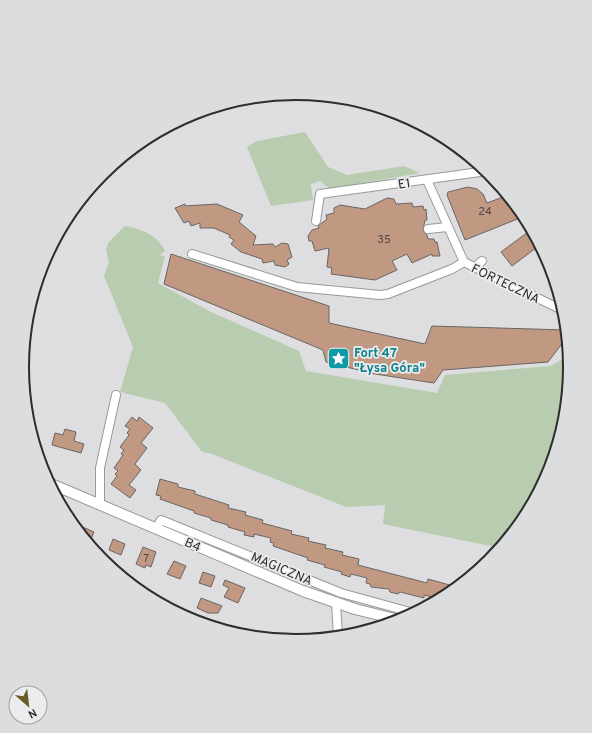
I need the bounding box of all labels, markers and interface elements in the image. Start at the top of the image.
street label: E1 [397,176,412,194]
house number: 24 [478,205,492,219]
house number: 35 [377,233,391,247]
street label: FORTECZNA [468,261,542,308]
place icon: Fort 47 "Łysa Góra" [325,346,351,372]
place label: Fort 47 "Łysa Góra" [354,346,425,377]
street label: B4 [181,535,203,556]
street label: MAGICZNA [248,550,315,590]
house number: 7 [143,552,149,566]
north arrow [8,685,48,725]
text: N [25,705,39,721]

